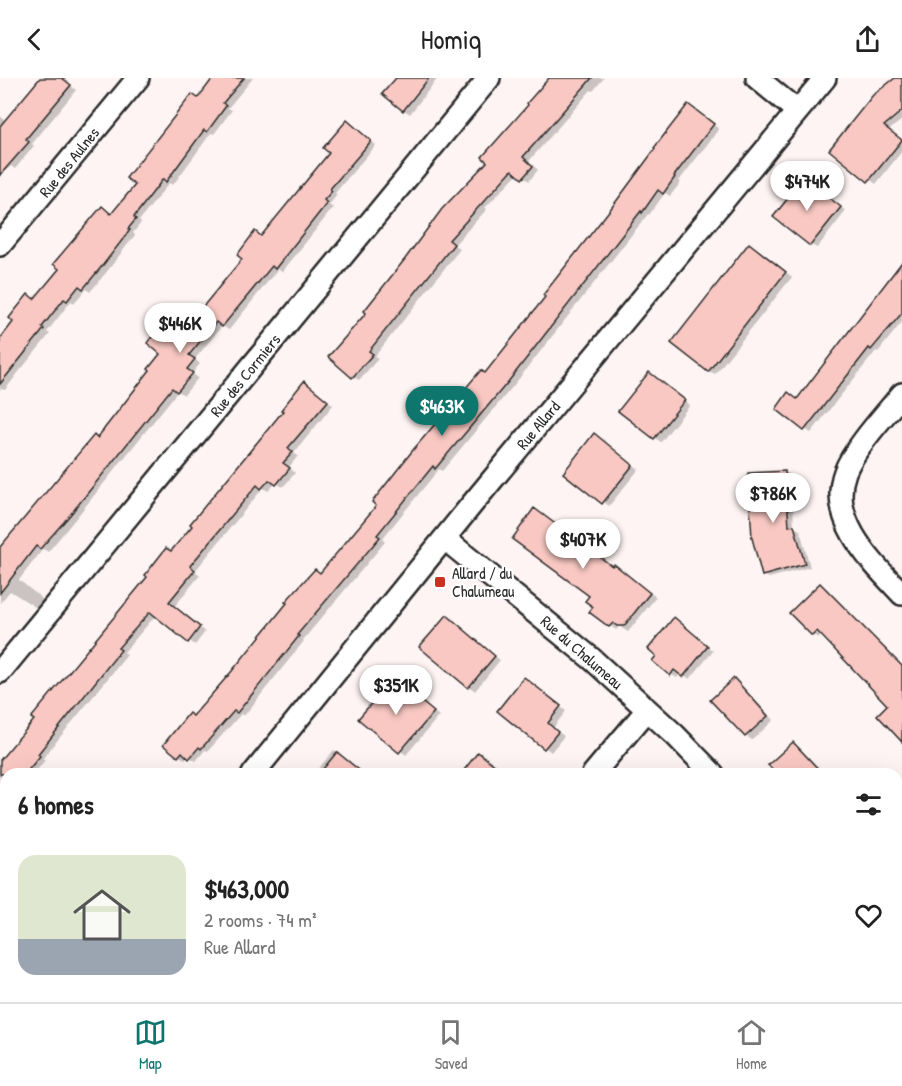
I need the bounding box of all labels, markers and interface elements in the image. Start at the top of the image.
text: Homiq [421,21,481,57]
icon: back [18,23,51,56]
icon: share [851,23,884,56]
street label: Rue des Aulnes [34,122,104,202]
pin: $474K [765,161,849,212]
text: $474K [784,167,830,194]
pin: $446K [138,303,222,354]
text: $446K [158,309,202,336]
street label: Rue des Cormiers [205,329,285,421]
pin: $463K [400,386,484,437]
text: $463K [419,392,465,419]
street label: Rue Allard [511,396,565,454]
pin: $786K [731,473,815,524]
text: $786K [749,479,797,506]
pin: $407K [541,519,625,570]
text: $407K [560,525,606,552]
place label: Allard / du Chalumeau [452,562,515,602]
marker: Allard / du Chalumeau [433,575,447,589]
street label: Rue du Chalumeau [536,610,628,694]
pin: $351K [354,665,438,716]
text: $351K [373,671,419,698]
text: 6 homes [18,787,94,822]
icon: filters [852,788,885,821]
text: $463,000 [204,871,289,906]
icon: home [66,879,138,951]
icon: heart [852,899,885,932]
text: 2 rooms · 74 m² [204,906,316,933]
text: Rue Allard [204,933,275,960]
tab: Map [134,1016,167,1074]
tab: Saved [434,1016,467,1074]
tab: Home [735,1016,768,1074]

